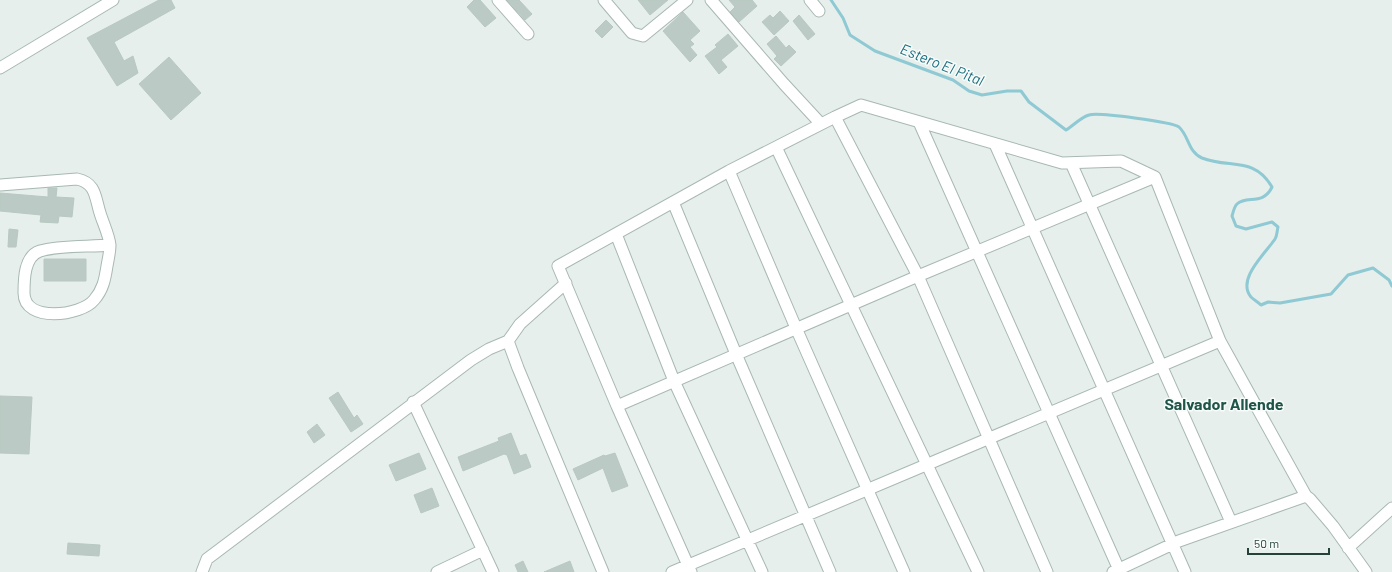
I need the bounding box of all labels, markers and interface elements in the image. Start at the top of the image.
water label: Estero El Pital [898,39,987,89]
district label: Salvador Allende [1164,394,1284,413]
scale bar [1248,530,1329,556]
text: 50 m [1254,536,1279,550]

